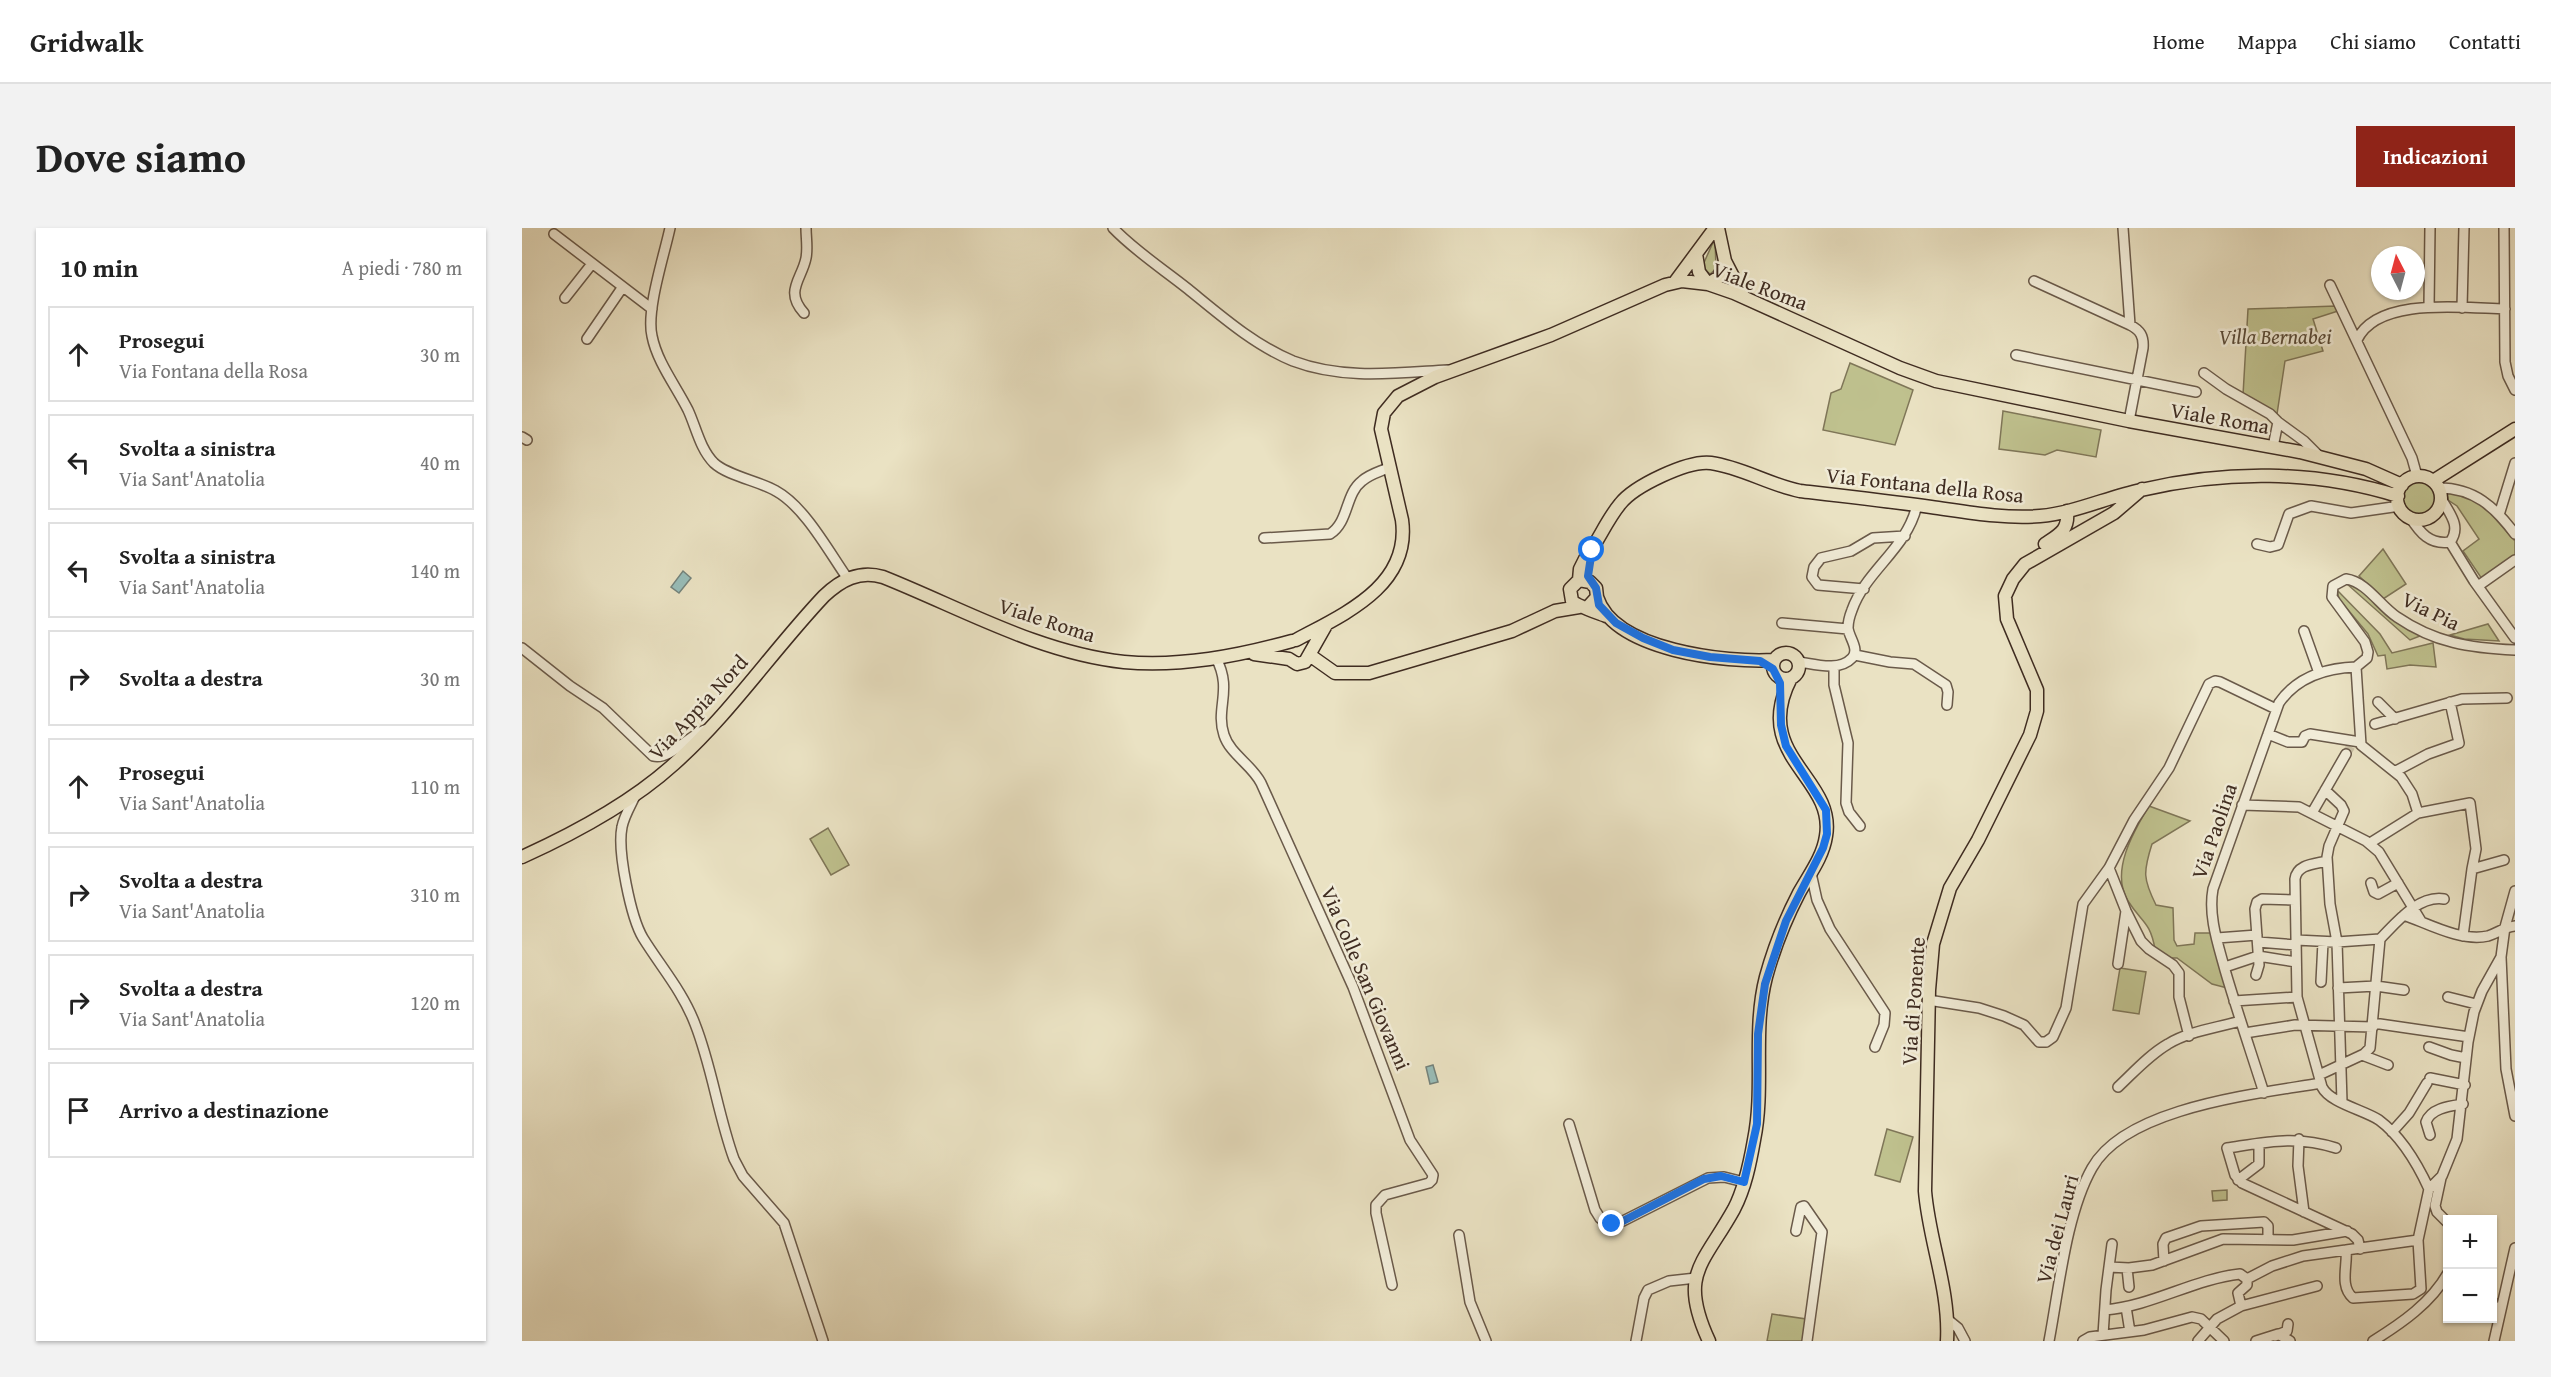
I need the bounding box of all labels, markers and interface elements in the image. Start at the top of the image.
text: Gridwalk [30,21,143,62]
text: Home [2153,26,2205,57]
text: Mappa [2238,26,2297,57]
text: Chi siamo [2330,26,2416,57]
text: Contatti [2449,26,2521,57]
text: Dove siamo [36,126,246,187]
button: Indicazioni [2356,126,2515,187]
north arrow [2371,246,2425,300]
text: 10 min [60,248,138,287]
text: A piedi · 780 m [342,253,462,282]
street label: Viale Roma [1708,254,1812,318]
park label: Villa Bernabei [2218,321,2332,352]
text: Prosegui [119,324,205,356]
icon: ahead [62,338,95,371]
text: 30 m [420,340,460,369]
text: Via Fontana della Rosa [119,356,308,385]
street label: Viale Roma [2168,394,2272,442]
text: Svolta a sinistra [119,432,276,464]
icon: left [62,446,95,479]
text: 40 m [420,448,460,477]
street label: Via Fontana della Rosa [1825,459,2025,511]
text: Via Sant'Anatolia [119,464,265,493]
route start [1578,536,1604,562]
text: Svolta a sinistra [119,540,276,572]
icon: left [62,554,95,587]
text: 140 m [410,556,460,585]
text: Via Sant'Anatolia [119,572,265,601]
street label: Via Pia [2397,584,2465,638]
street label: Viale Roma [995,590,1099,650]
street label: Via Appia Nord [641,647,756,767]
icon: right [62,662,95,695]
text: Svolta a destra [119,662,263,694]
text: 30 m [420,664,460,693]
text: Prosegui [119,756,205,788]
icon: ahead [62,770,95,803]
text: 110 m [410,772,460,801]
street label: Via Paolina [2183,779,2245,883]
text: Via Sant'Anatolia [119,788,265,817]
text: Svolta a destra [119,864,263,896]
icon: right [62,878,95,911]
text: 310 m [410,880,460,909]
street label: Via Colle San Giovanni [1313,881,1419,1075]
text: Via Sant'Anatolia [119,896,265,925]
street label: Via di Ponente [1893,936,1933,1066]
text: Svolta a destra [119,972,263,1004]
icon: right [62,986,95,1019]
text: 120 m [410,988,460,1017]
text: Via Sant'Anatolia [119,1004,265,1033]
icon: arrive [62,1094,95,1127]
text: Arrivo a destinazione [119,1094,329,1126]
street label: Via dei Lauri [2028,1171,2086,1287]
route end [1598,1210,1624,1236]
map controls [2443,1215,2497,1323]
button: + [2443,1215,2497,1269]
button: − [2443,1269,2497,1323]

